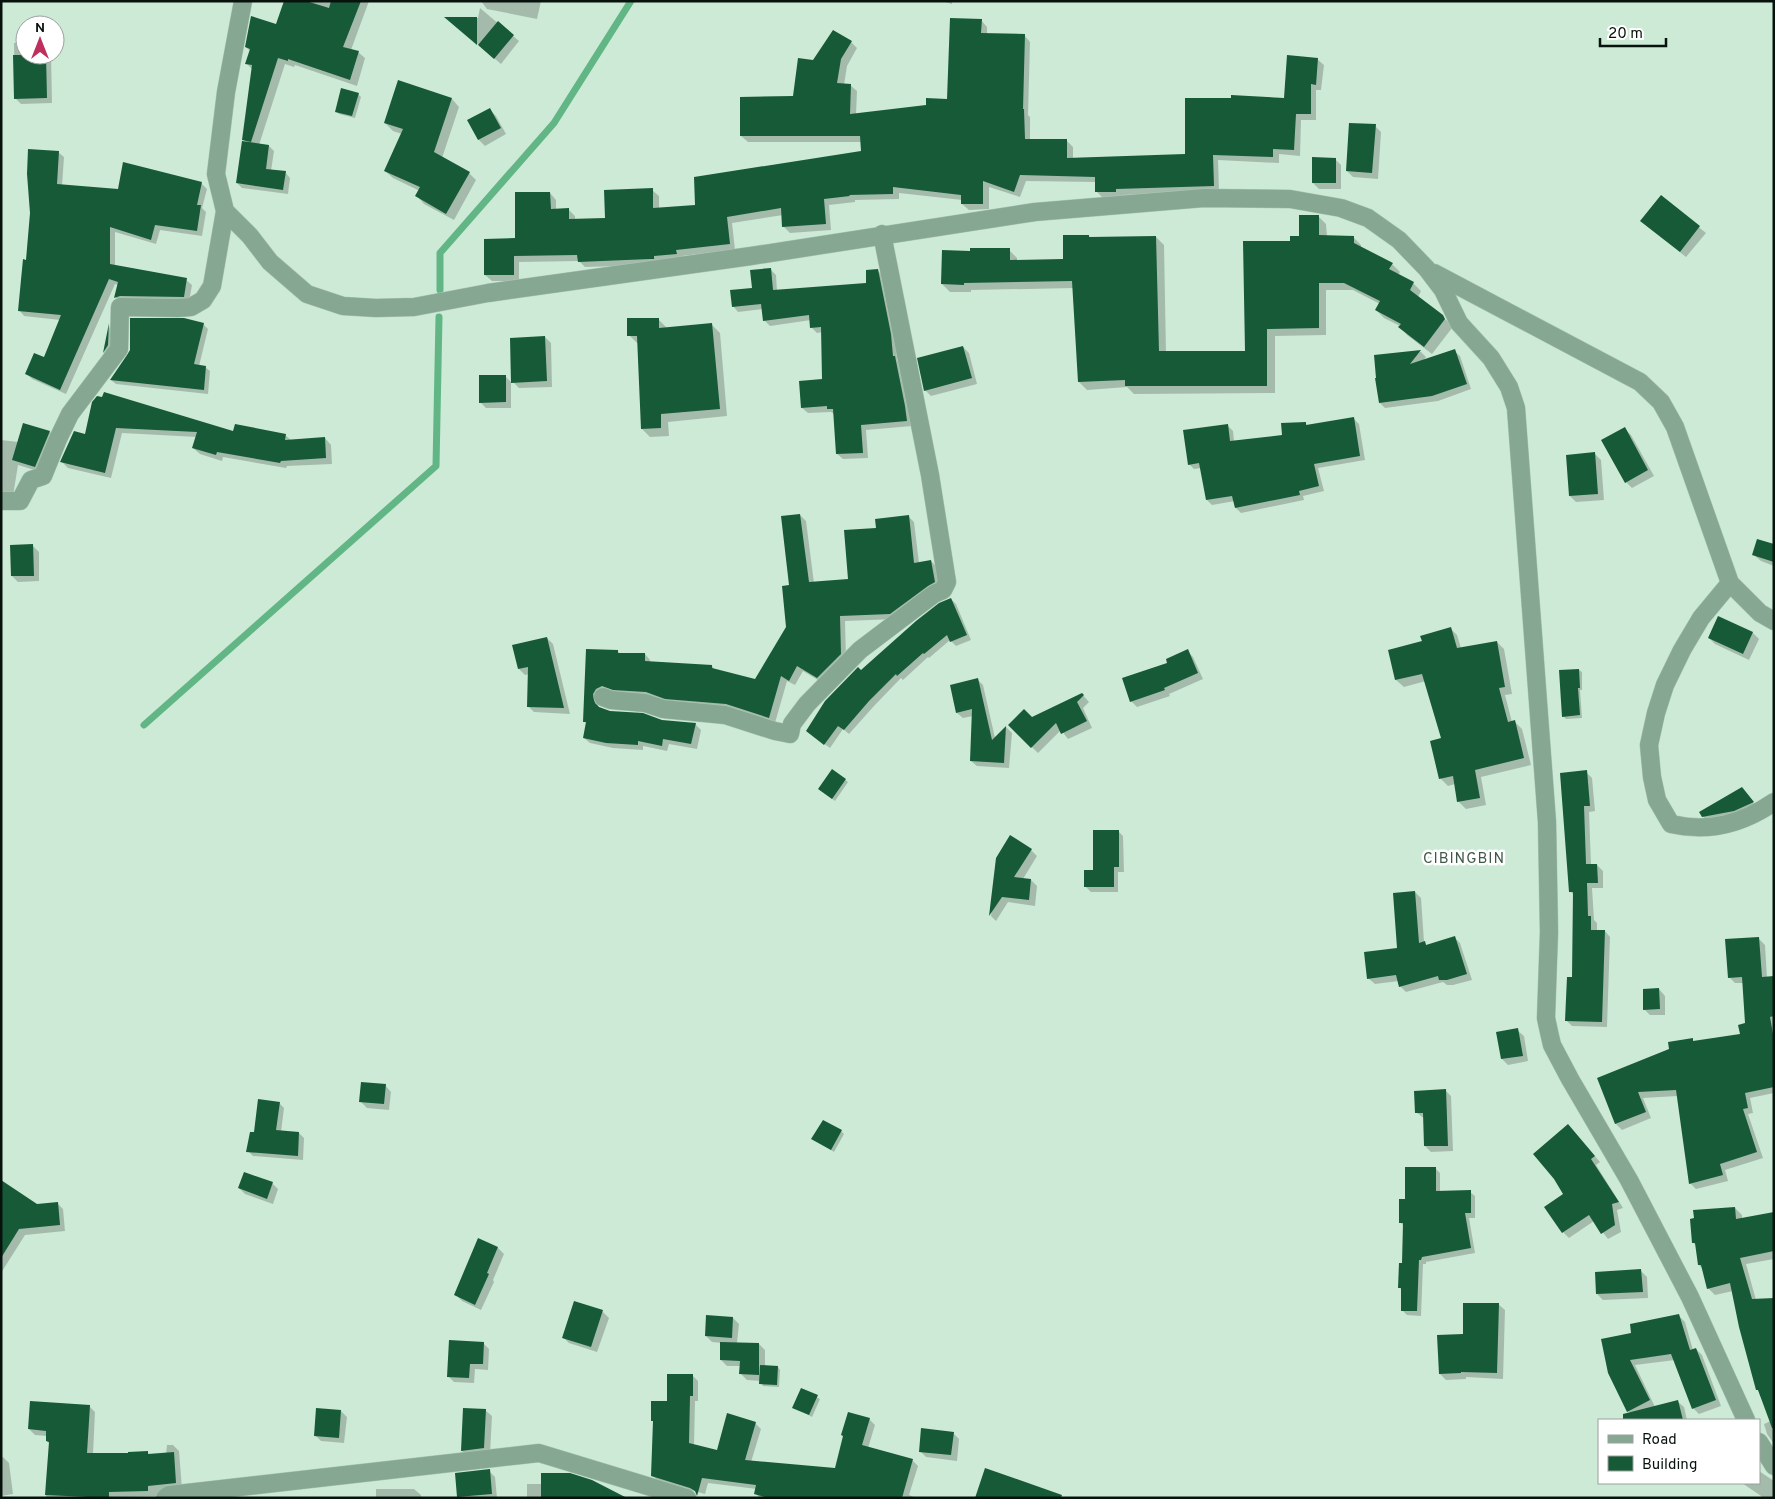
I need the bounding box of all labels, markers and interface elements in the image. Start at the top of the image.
north arrow [15,15,65,65]
scale bar [1600,15,1666,47]
text: N [35,20,45,37]
text: 20 m [1608,25,1643,44]
district label: CIBINGBIN [1423,850,1505,869]
legend [1598,1419,1760,1484]
text: Road [1642,1431,1677,1450]
text: Building [1642,1456,1697,1475]

